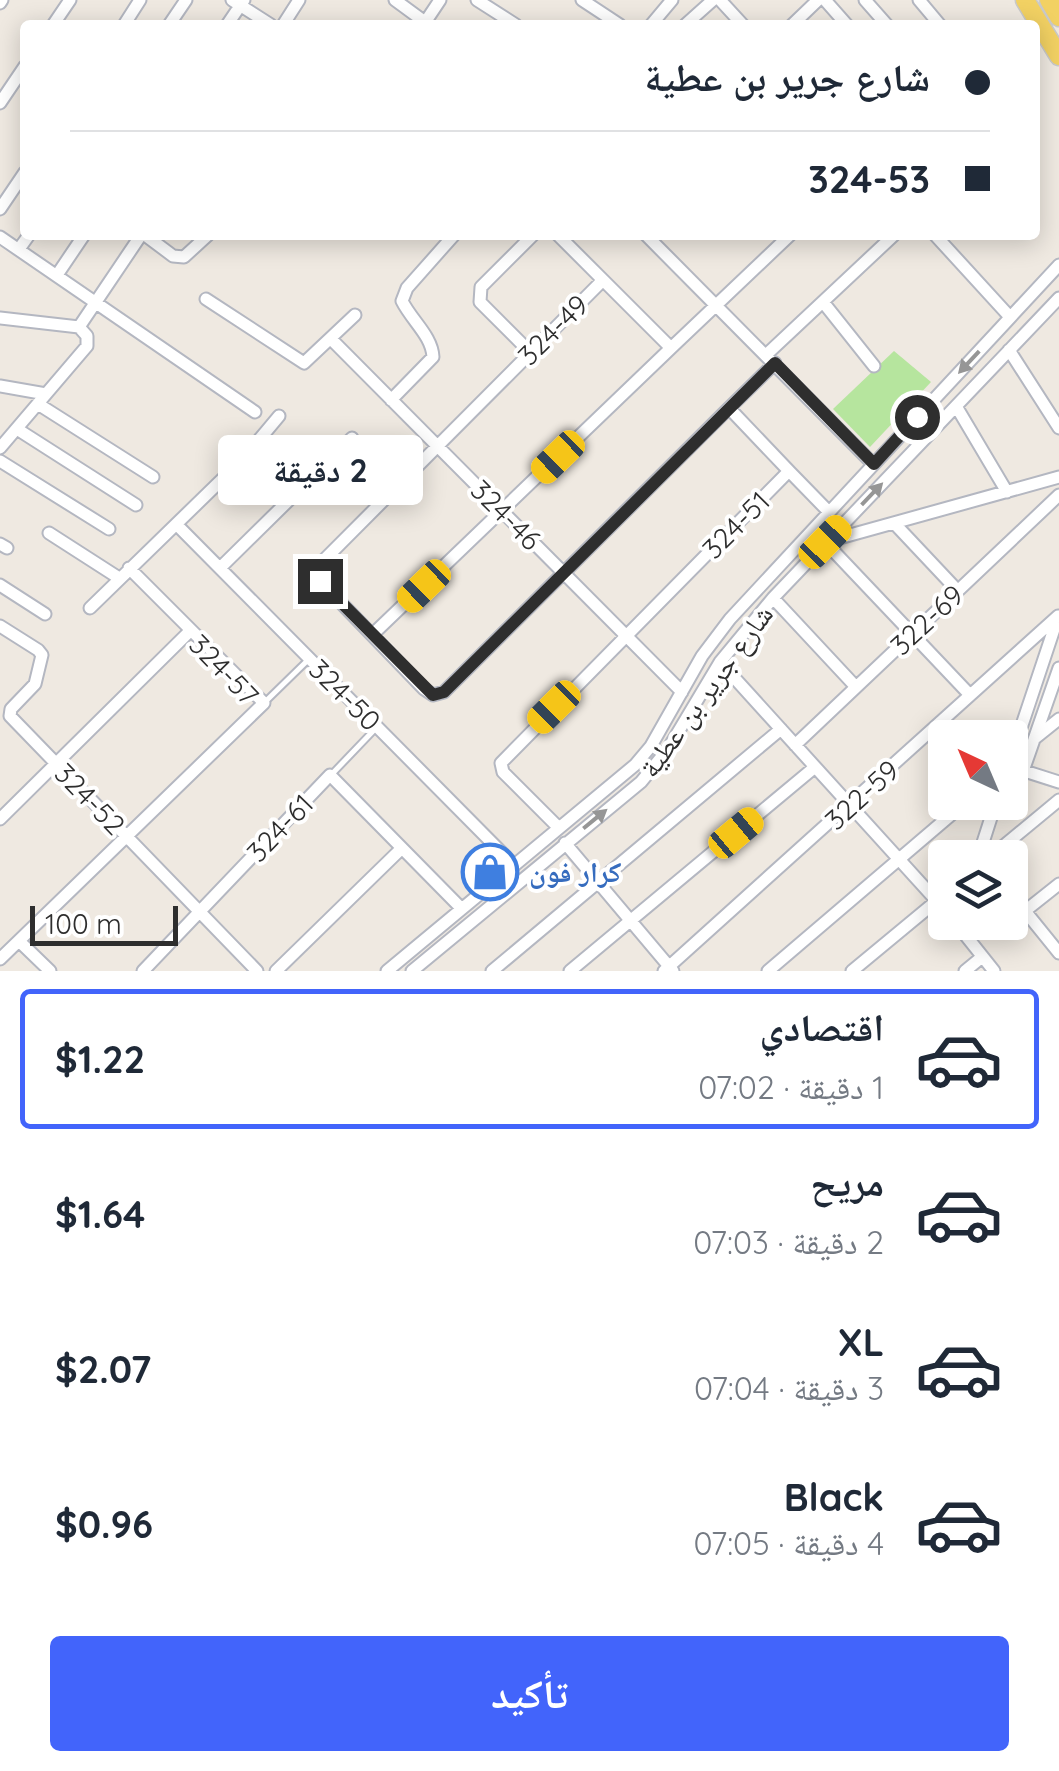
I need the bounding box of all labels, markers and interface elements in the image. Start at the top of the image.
text: شارع جرير بن عطية [644,53,930,101]
text: 324-53 [808,155,930,203]
street label: 324-49 [510,287,595,372]
one-way arrow [958,350,981,374]
route start [895,395,940,440]
car [526,425,590,489]
callout: 2 دقيقة [218,436,422,506]
text: 2 دقيقة [273,450,368,490]
street label: 324-46 [464,472,549,557]
one-way arrow [860,483,883,507]
street label: 324-51 [695,484,777,566]
car [793,510,857,574]
car [392,554,456,618]
route end [298,559,343,604]
street label: 322-69 [883,577,971,662]
street label: شارع جرير بن عطية [631,598,781,784]
street label: 324-57 [182,627,266,712]
street label: 324-50 [302,651,389,738]
car [522,675,586,739]
north arrow [928,720,1028,820]
map controls [928,720,1028,940]
street label: 322-59 [817,752,906,837]
street label: 324-52 [48,755,133,842]
street label: 324-61 [239,786,320,869]
car [703,802,769,864]
one-way arrow [581,809,607,830]
button: layers [928,840,1028,940]
shop icon: كرار فون [460,842,520,902]
place label: كرار فون [529,854,621,889]
scale bar [30,901,178,946]
text: 100 m [45,906,122,941]
text: اقتصادي [760,1003,884,1051]
icon: car [914,1014,1004,1104]
text: $1.22 [55,1035,145,1083]
text: 1 دقيقة · 07:02 [698,1067,884,1107]
text: مريح [810,1158,884,1206]
icon: car [914,1169,1004,1259]
text: $1.64 [55,1190,145,1238]
text: 2 دقيقة · 07:03 [693,1222,884,1262]
text: XL [838,1318,884,1366]
icon: car [914,1324,1004,1414]
text: $2.07 [55,1345,151,1393]
text: 3 دقيقة · 07:04 [694,1368,884,1408]
text: Black [784,1473,884,1521]
icon: car [914,1479,1004,1569]
text: $0.96 [55,1500,153,1548]
text: 4 دقيقة · 07:05 [693,1523,884,1563]
button: تأكيد [50,1636,1009,1751]

